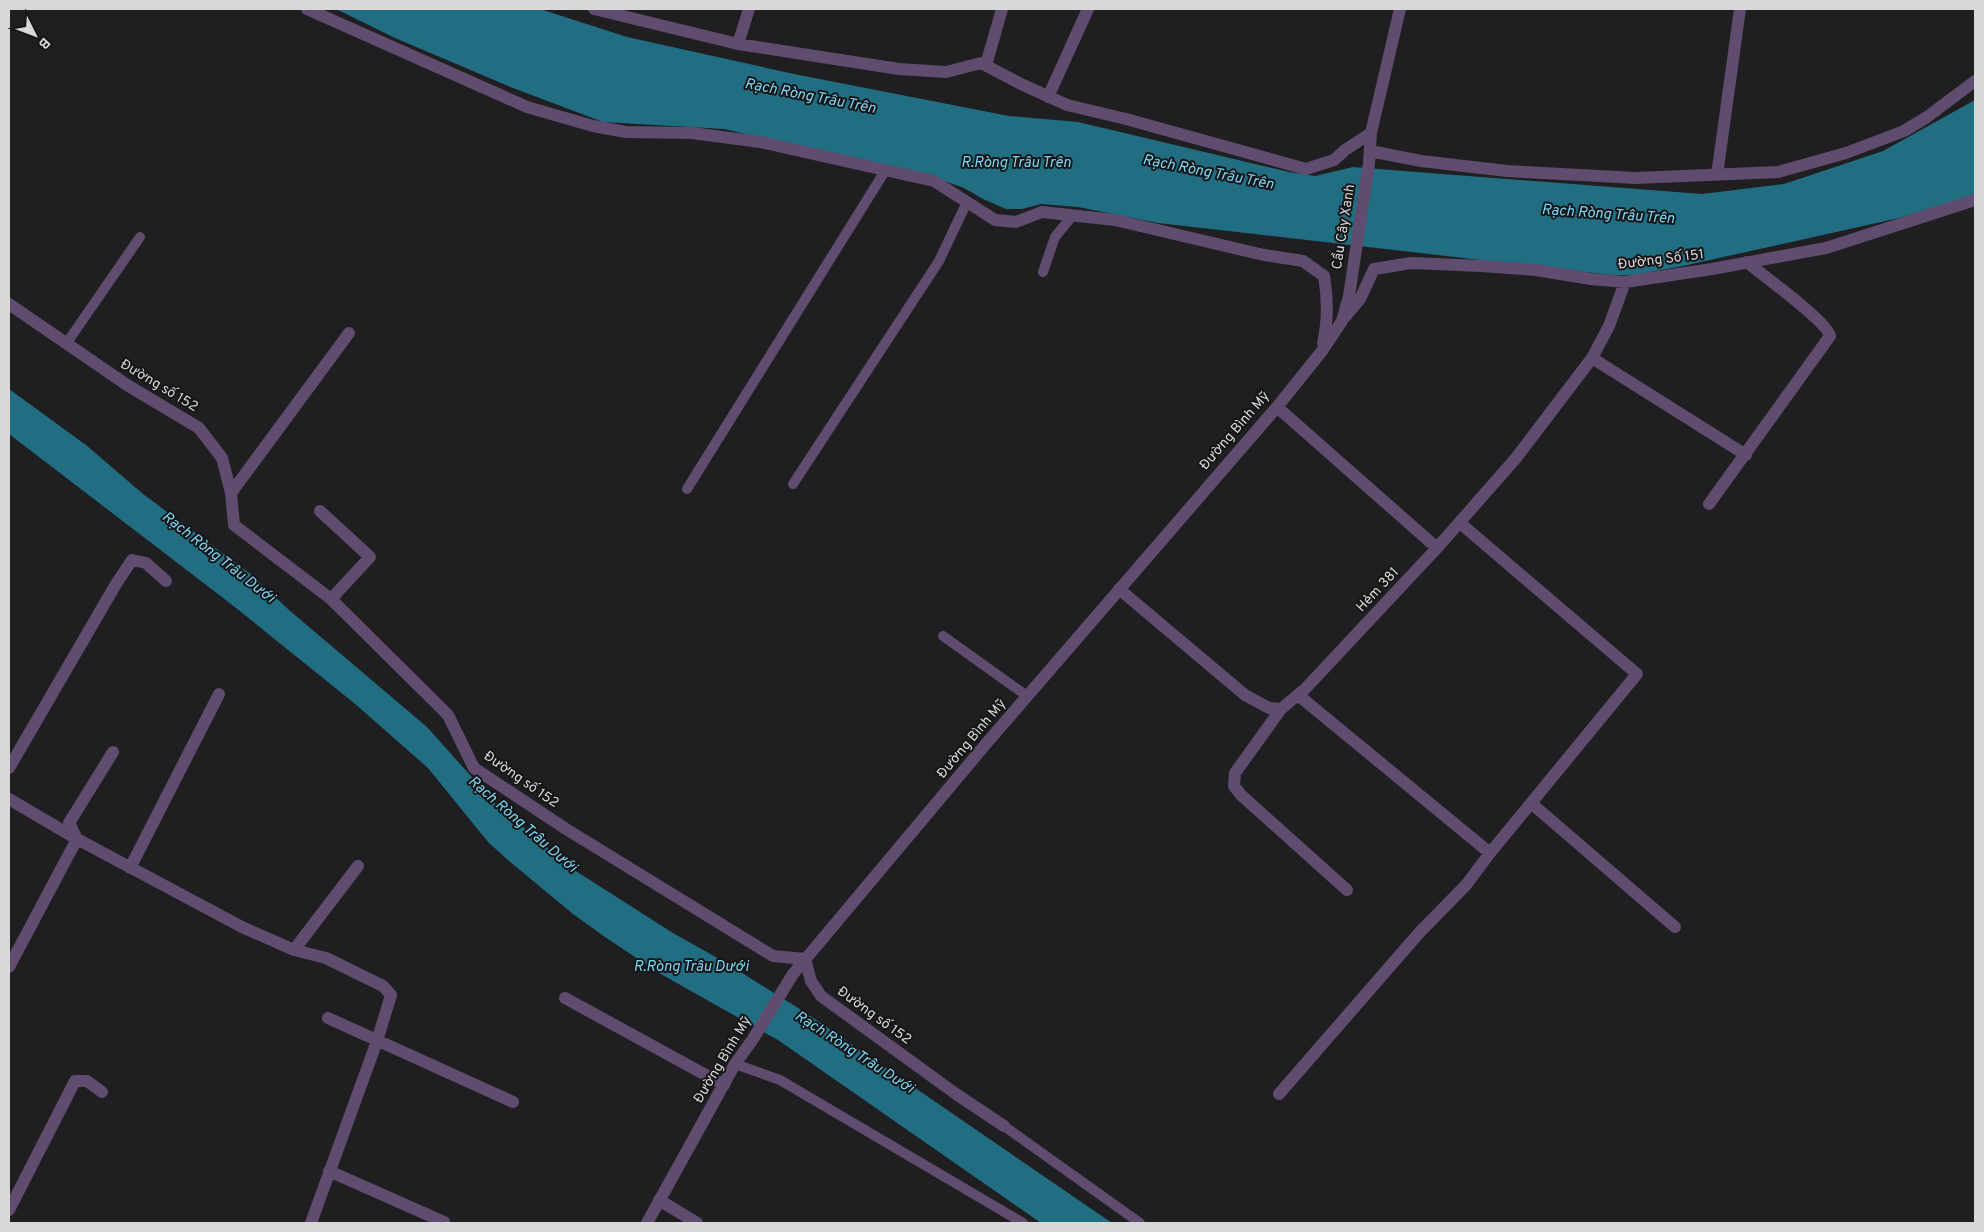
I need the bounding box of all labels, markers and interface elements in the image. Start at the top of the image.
north arrow [10,10,60,60]
text: B [34,33,53,52]
water label: Rạch Ròng Trâu Trên [743,75,877,119]
water label: Rạch Ròng Trâu Trên [1141,151,1275,195]
water label: R.Ròng Trâu Trên [961,154,1071,173]
street label: Cầu Cây Xanh [1329,183,1359,271]
water label: Rạch Ròng Trâu Trên [1541,201,1675,229]
street label: Đường Số 151 [1617,246,1705,274]
street label: Đường số 152 [117,356,201,416]
street label: Đường Bình Mỹ [1196,388,1274,474]
water label: Rạch Ròng Trâu Dưới [158,508,279,609]
street label: Hẻm 381 [1353,564,1403,616]
street label: Đường Bình Mỹ [934,696,1010,782]
street label: Đường số 152 [480,748,562,812]
water label: Rạch Ròng Trâu Dưới [464,772,581,878]
water label: R.Ròng Trâu Dưới [633,958,750,977]
street label: Đường số 152 [833,983,915,1049]
water label: Rạch Ròng Trâu Dưới [791,1007,918,1099]
street label: Đường Bình Mỹ [690,1014,756,1106]

